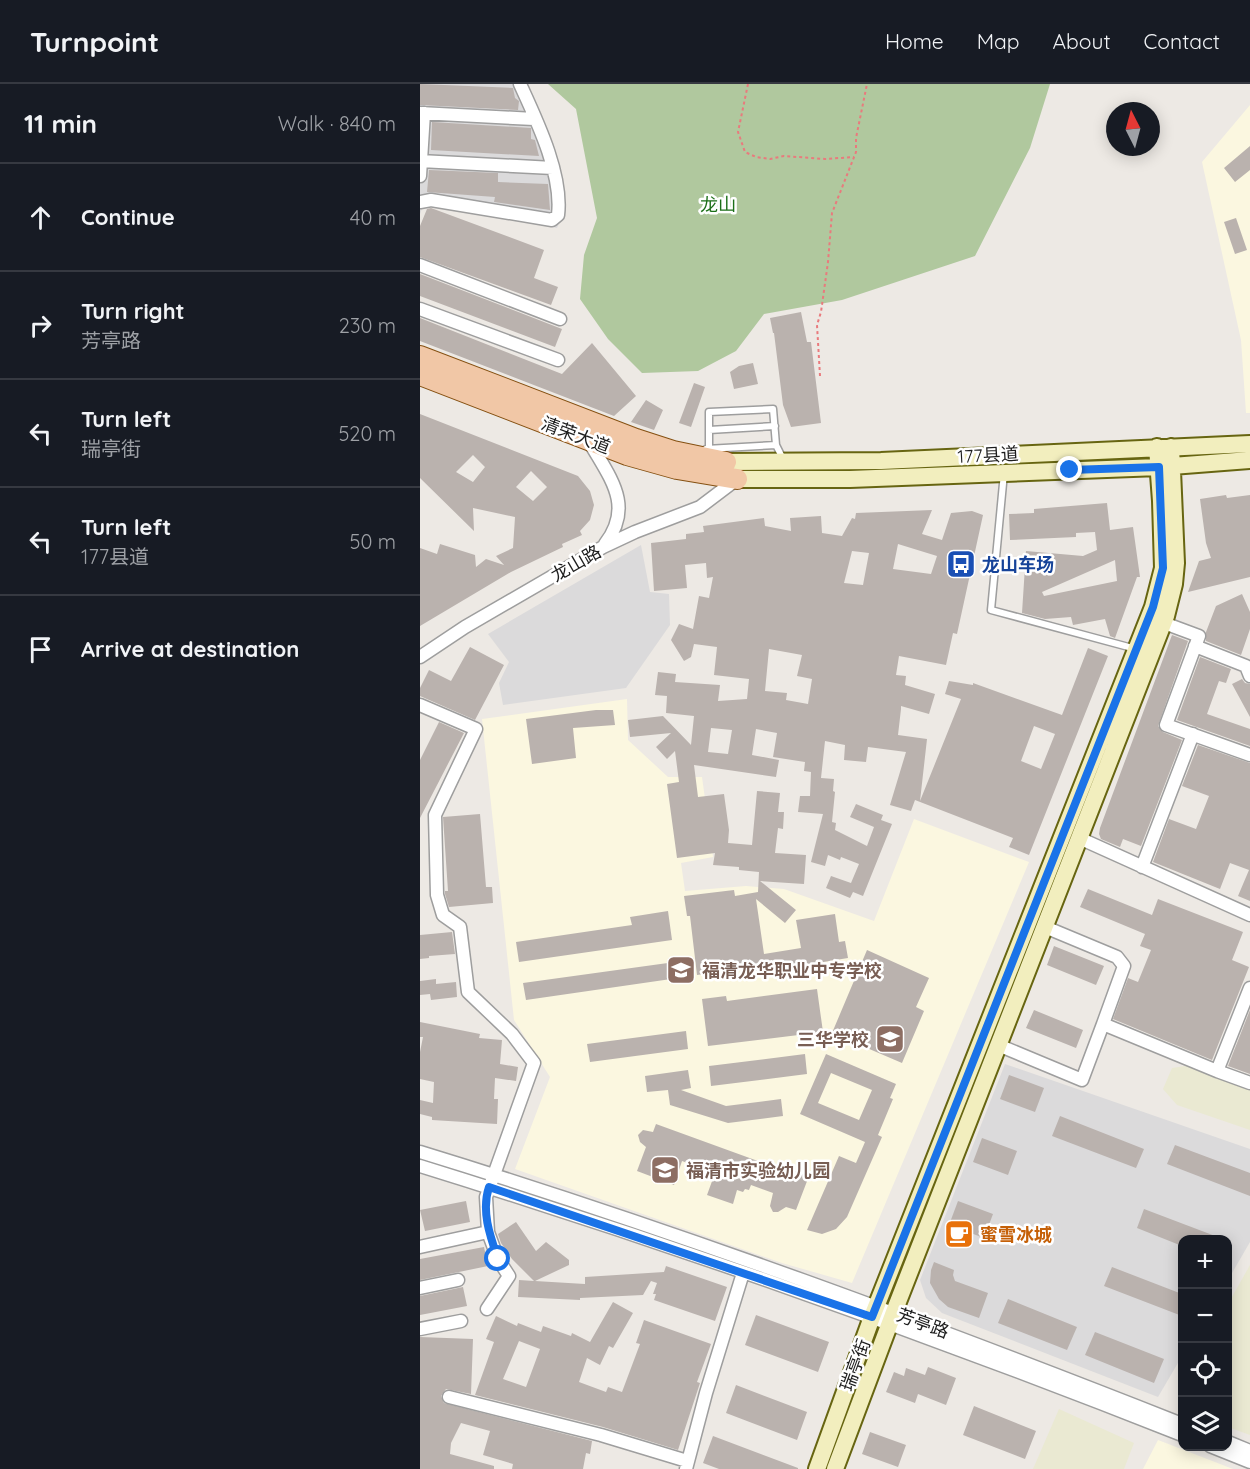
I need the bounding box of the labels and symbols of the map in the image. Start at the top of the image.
north arrow [1106,102,1160,156]
park label: 龙山 [700,193,736,216]
street label: 清荣大道 [538,411,614,459]
street label: 177县道 [957,442,1019,468]
route end [1056,456,1082,482]
street label: 龙山路 [547,540,605,586]
bus stop icon: 龙山车场 [945,548,977,580]
place label: 龙山车场 [982,553,1054,576]
school or university icon: 福清龙华职业中专学校 [665,954,697,986]
place label: 福清龙华职业中专学校 [702,959,882,982]
school or university icon: 三华学校 [874,1023,906,1055]
place label: 三华学校 [797,1028,869,1051]
school or university icon: 福清市实验幼儿园 [649,1154,681,1186]
place label: 福清市实验幼儿园 [686,1159,830,1182]
cafe icon: 蜜雪冰城 [943,1218,975,1250]
place label: 蜜雪冰城 [980,1223,1052,1246]
route start [484,1245,510,1271]
street label: 芳亭路 [894,1303,952,1343]
street label: 瑞亭街 [835,1336,875,1394]

